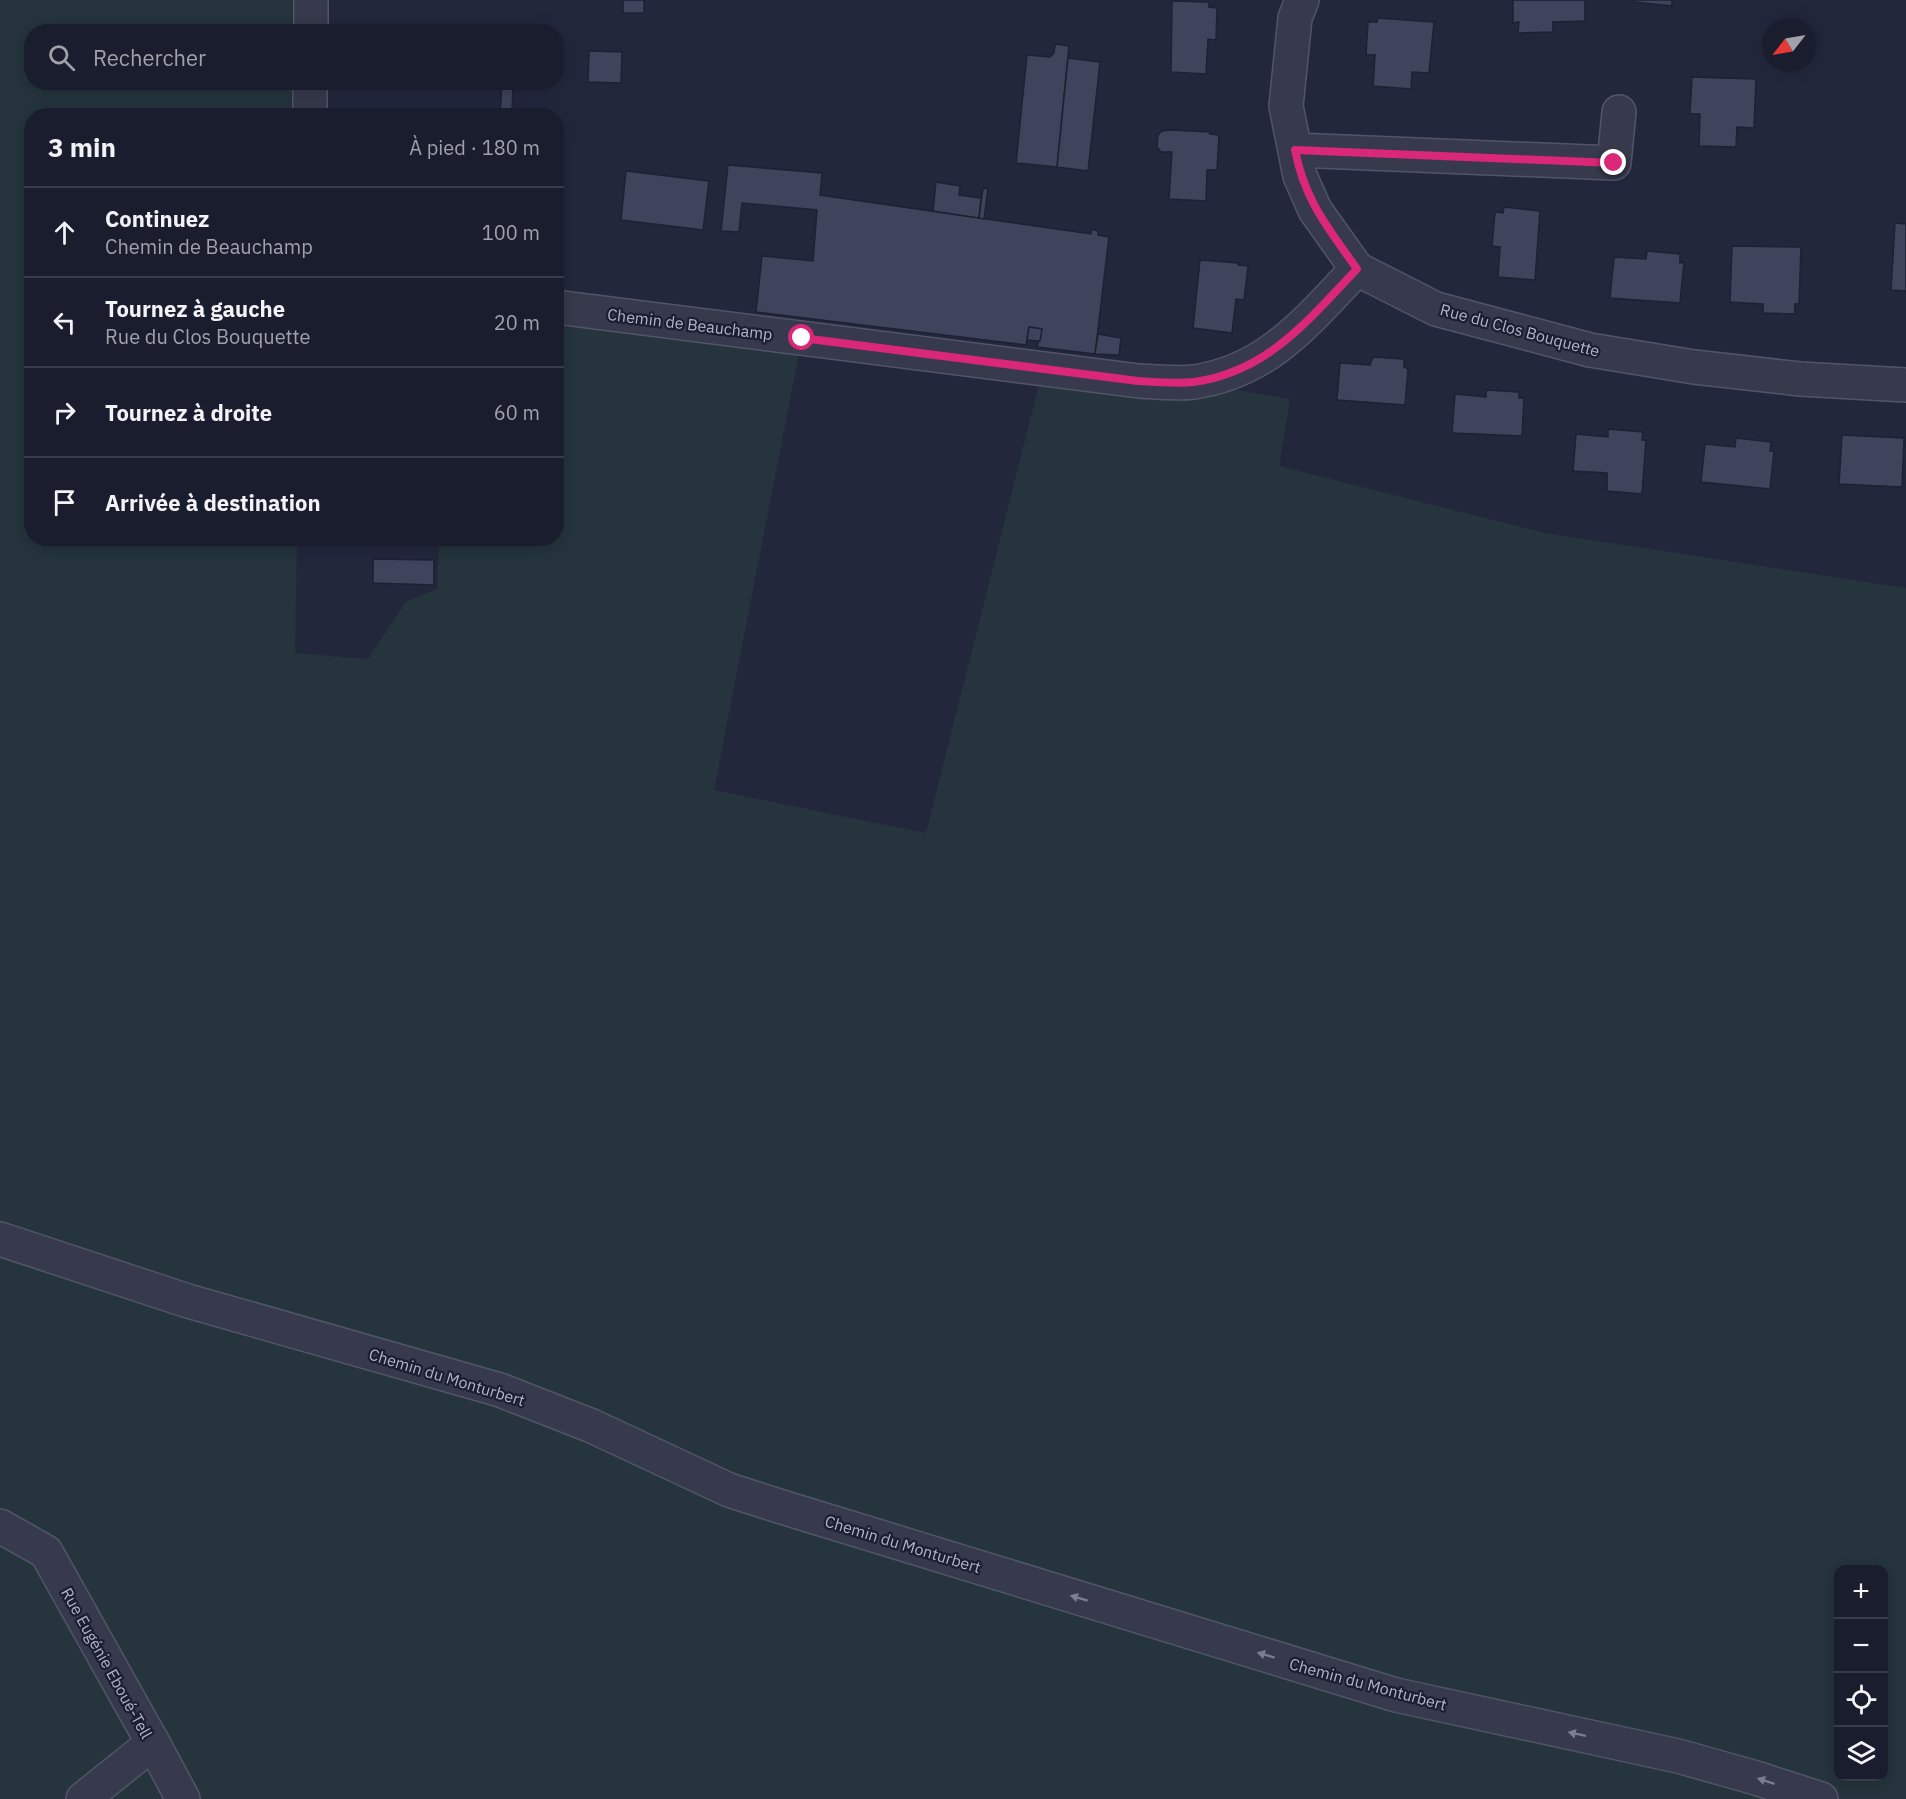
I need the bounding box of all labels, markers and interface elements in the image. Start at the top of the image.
north arrow [1762,18,1816,72]
search box [24,24,564,90]
icon: search [45,41,78,74]
text: Rechercher [93,43,206,72]
text: 3 min [48,130,116,164]
text: À pied · 180 m [409,134,540,161]
route end [1600,149,1626,175]
text: Continuez [105,204,209,233]
icon: ahead [48,216,81,249]
text: 100 m [482,219,540,246]
text: Chemin de Beauchamp [105,233,313,260]
text: Tournez à gauche [105,294,285,323]
street label: Rue du Clos Bouquette [1438,299,1602,361]
street label: Chemin de Beauchamp [606,304,774,344]
icon: left [48,306,81,339]
text: 20 m [494,309,540,336]
text: Rue du Clos Bouquette [105,323,310,350]
route start [788,324,814,350]
icon: right [48,396,81,429]
text: Tournez à droite [105,398,272,427]
text: 60 m [494,399,540,426]
icon: arrive [48,486,81,519]
text: Arrivée à destination [105,488,321,517]
street label: Chemin du Monturbert [367,1344,527,1410]
street label: Chemin du Monturbert [823,1511,983,1577]
map controls [1834,1565,1888,1781]
button: + [1834,1565,1888,1619]
street label: Rue Eugénie Eboué-Tell [57,1584,157,1742]
one-way arrow [1070,1593,1088,1602]
button: − [1834,1619,1888,1673]
one-way arrow [1257,1650,1275,1660]
street label: Chemin du Monturbert [1287,1653,1449,1715]
button: locate [1834,1673,1888,1727]
button: layers [1834,1727,1888,1781]
one-way arrow [1567,1729,1586,1739]
one-way arrow [1757,1776,1775,1785]

